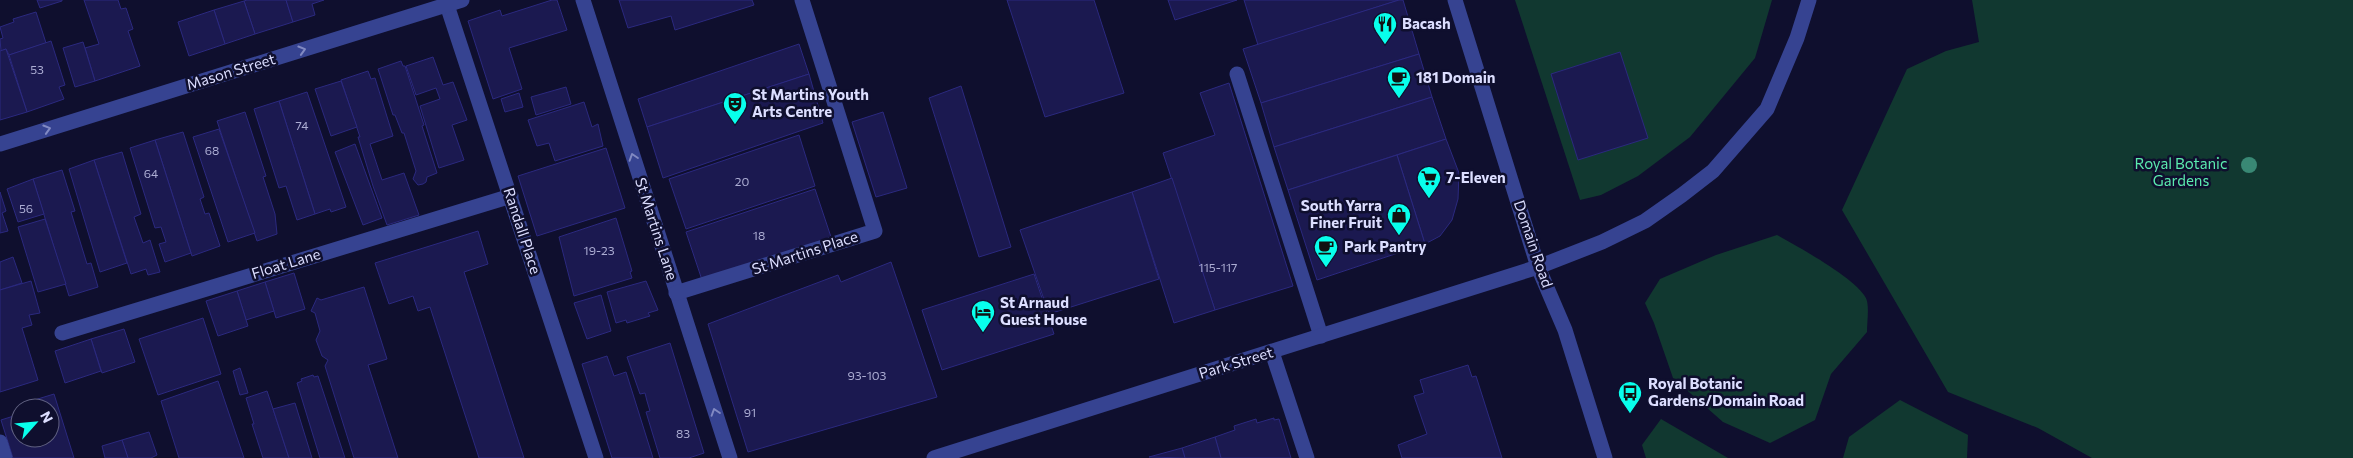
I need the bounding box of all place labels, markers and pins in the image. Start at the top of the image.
restaurant icon: Bacash [1372,11,1398,45]
place label: Bacash [1402,14,1451,32]
cafe icon: 181 Domain [1386,65,1412,99]
place label: 181 Domain [1416,68,1496,86]
place label: St Martins Youth Arts Centre [752,85,869,120]
theatre icon: St Martins Youth Arts Centre [722,91,748,125]
supermarket icon: 7-Eleven [1416,165,1442,199]
place label: 7-Eleven [1446,168,1506,186]
place label: South Yarra Finer Fruit [1301,196,1382,231]
shop icon: South Yarra Finer Fruit [1386,202,1412,236]
cafe icon: Park Pantry [1313,234,1339,268]
place label: Park Pantry [1344,237,1427,255]
place label: St Arnaud Guest House [1000,293,1087,328]
hotel icon: St Arnaud Guest House [970,299,996,333]
place label: Royal Botanic Gardens/Domain Road [1648,374,1804,409]
bus stop icon: Royal Botanic Gardens/Domain Road [1617,380,1643,414]

